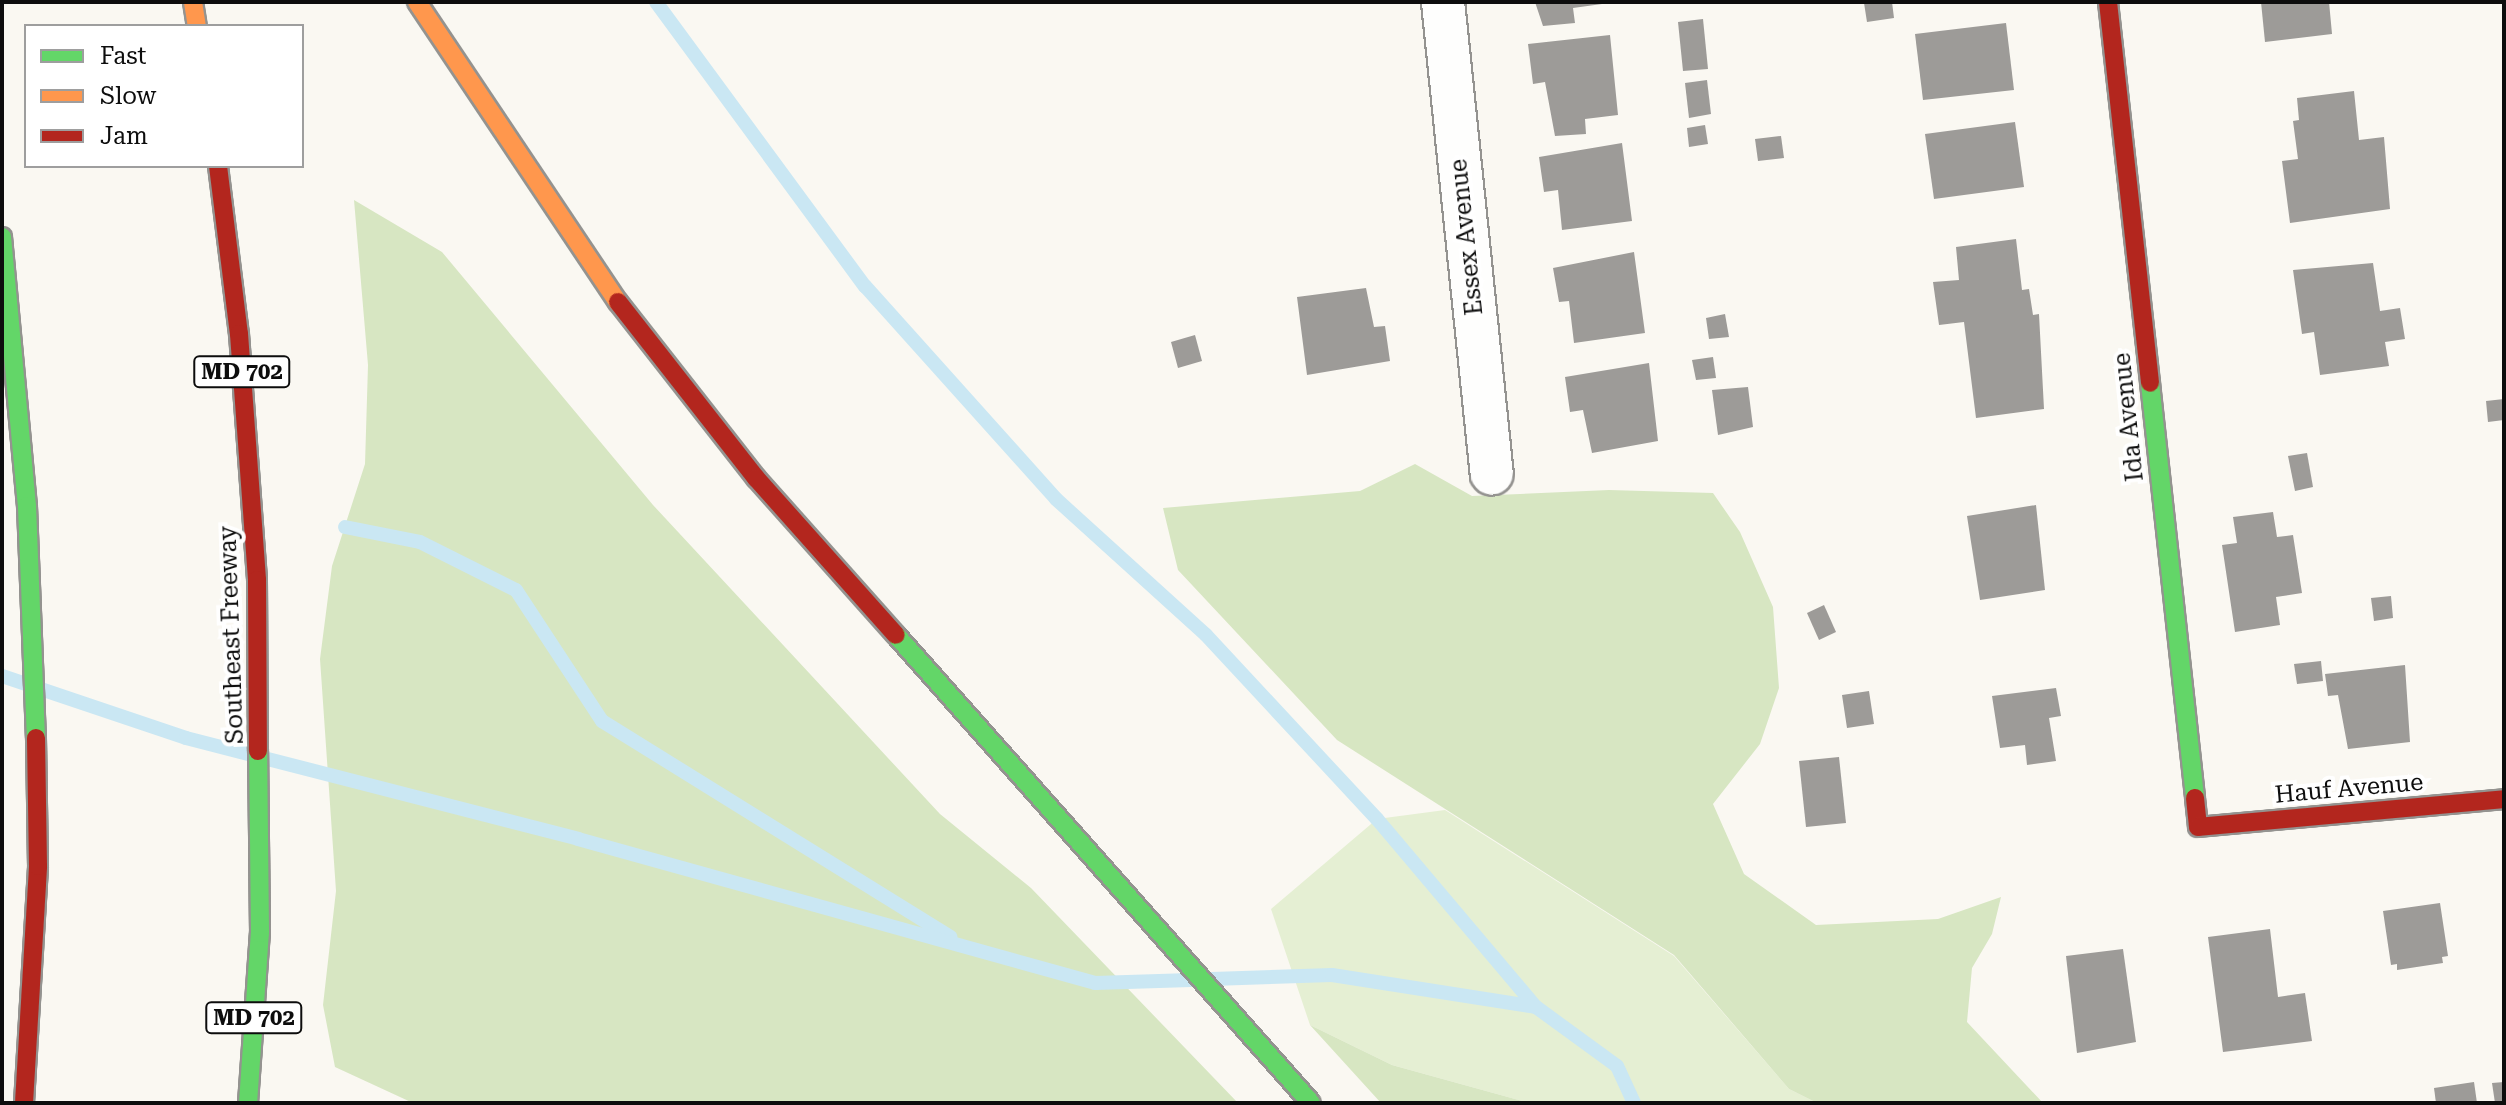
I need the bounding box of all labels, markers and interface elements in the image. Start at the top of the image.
legend [24,24,304,168]
text: Fast [100,42,147,70]
text: Slow [100,82,156,110]
text: Jam [100,122,148,150]
street label: Essex Avenue [1444,157,1490,317]
street label: Ida Avenue [2108,351,2150,483]
road number: MD 702 [192,354,292,390]
street label: Southeast Freeway [214,526,250,744]
street label: Hauf Avenue [2274,768,2424,810]
road number: MD 702 [204,1000,304,1036]

